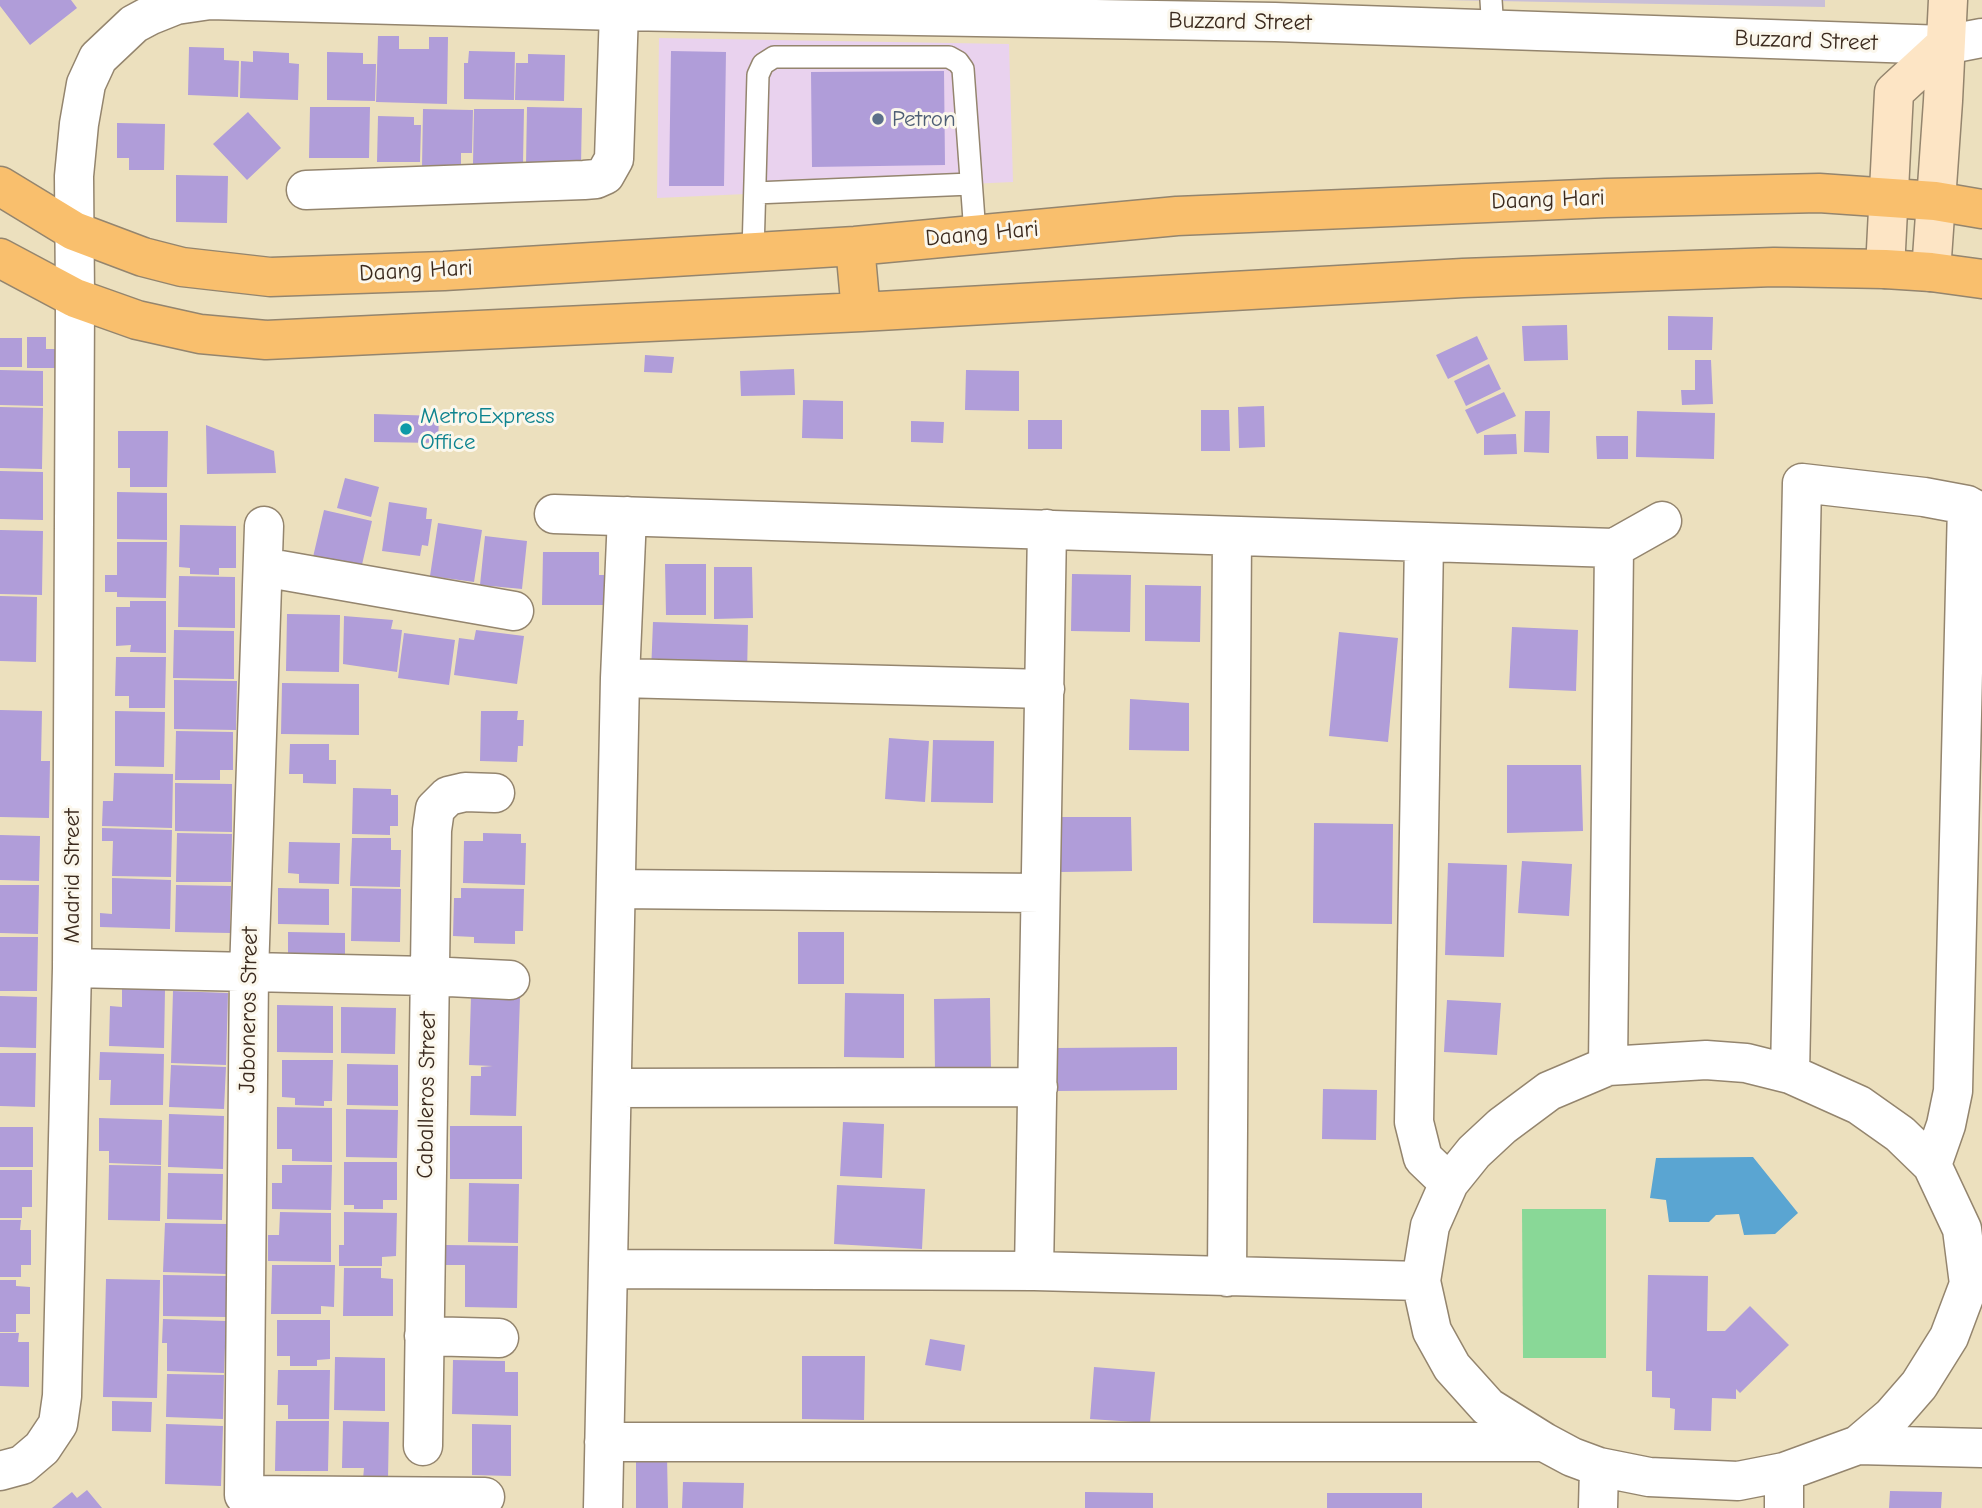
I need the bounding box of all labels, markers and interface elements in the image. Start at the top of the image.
street label: Buzzard Street [1168,7,1312,37]
street label: Buzzard Street [1734,25,1878,57]
place label: Petron [892,105,956,133]
marker: Petron [870,111,886,127]
street label: Daang Hari [1491,184,1605,216]
street label: Daang Hari [924,215,1040,253]
street label: Daang Hari [359,254,473,288]
place label: MetroExpress Office [420,402,555,456]
marker: MetroExpress Office [398,421,414,437]
street label: Madrid Street [58,808,86,944]
street label: Jaboneros Street [234,926,264,1094]
street label: Caballeros Street [412,1011,442,1179]

